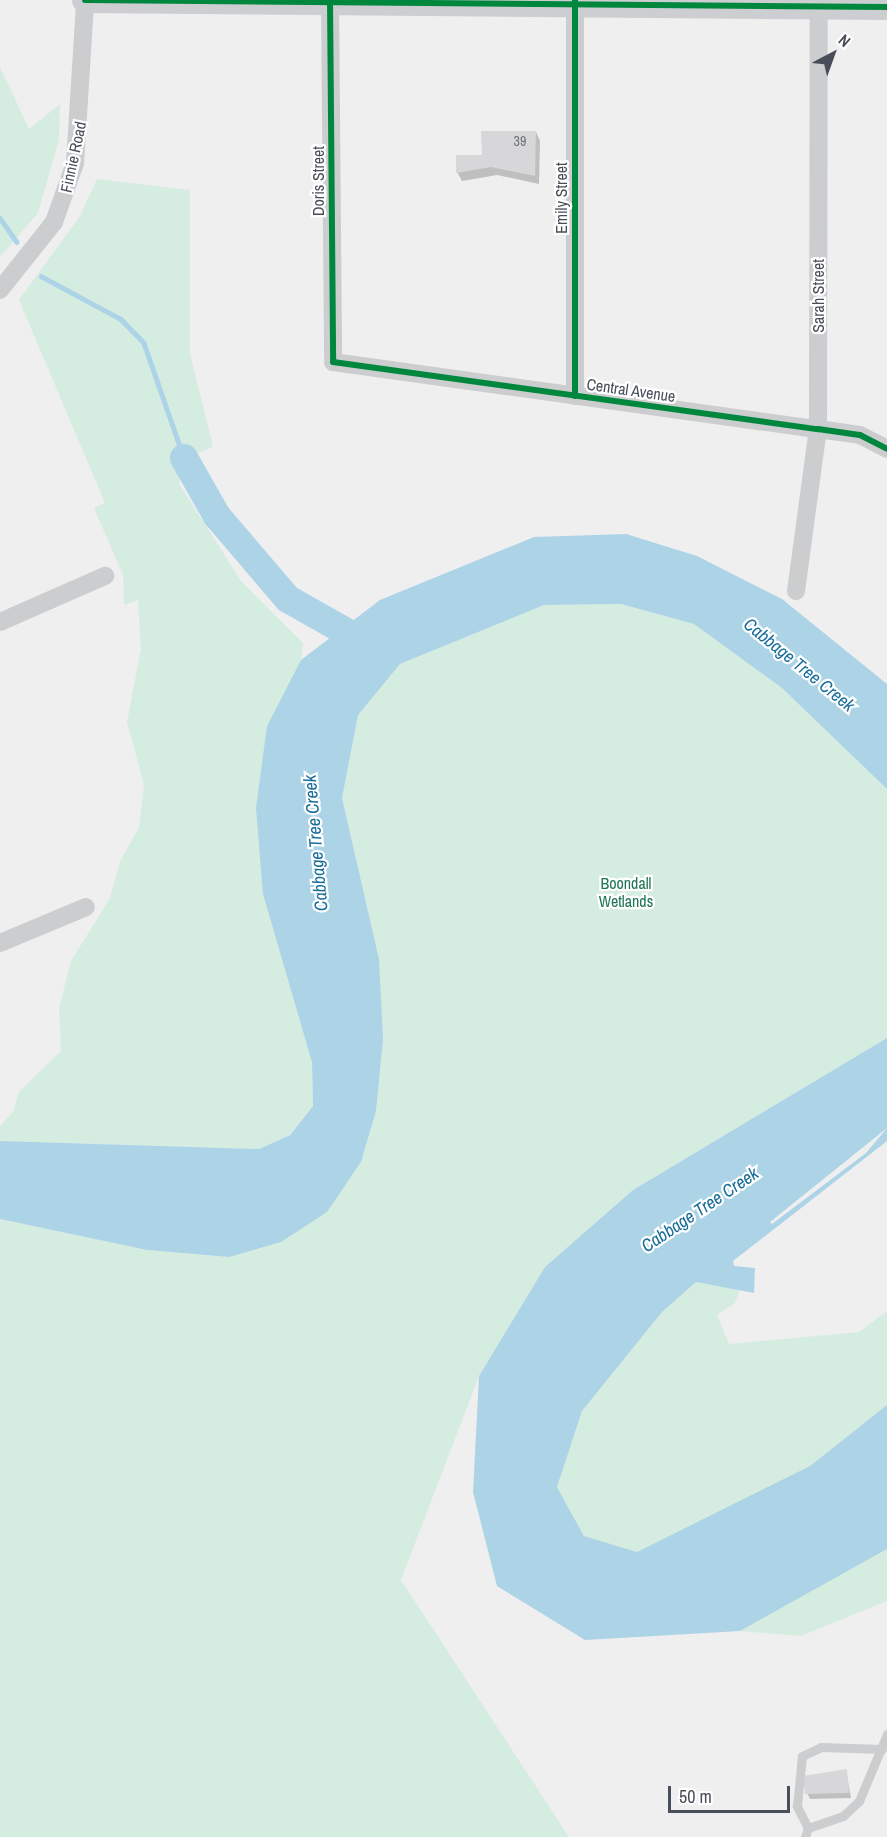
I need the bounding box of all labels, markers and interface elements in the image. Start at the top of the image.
north arrow [803,24,863,84]
text: N [834,29,856,52]
street label: Finnie Road [56,120,90,194]
house number: 39 [514,133,526,149]
street label: Doris Street [308,146,328,216]
street label: Emily Street [551,162,571,234]
street label: Sarah Street [808,259,828,333]
street label: Central Avenue [585,374,677,406]
water label: Cabbage Tree Creek [739,613,859,717]
water label: Cabbage Tree Creek [299,774,333,912]
park label: Boondall Wetlands [599,873,653,911]
water label: Cabbage Tree Creek [637,1163,763,1257]
scale bar [671,1774,792,1812]
text: 50 m [679,1784,712,1809]

